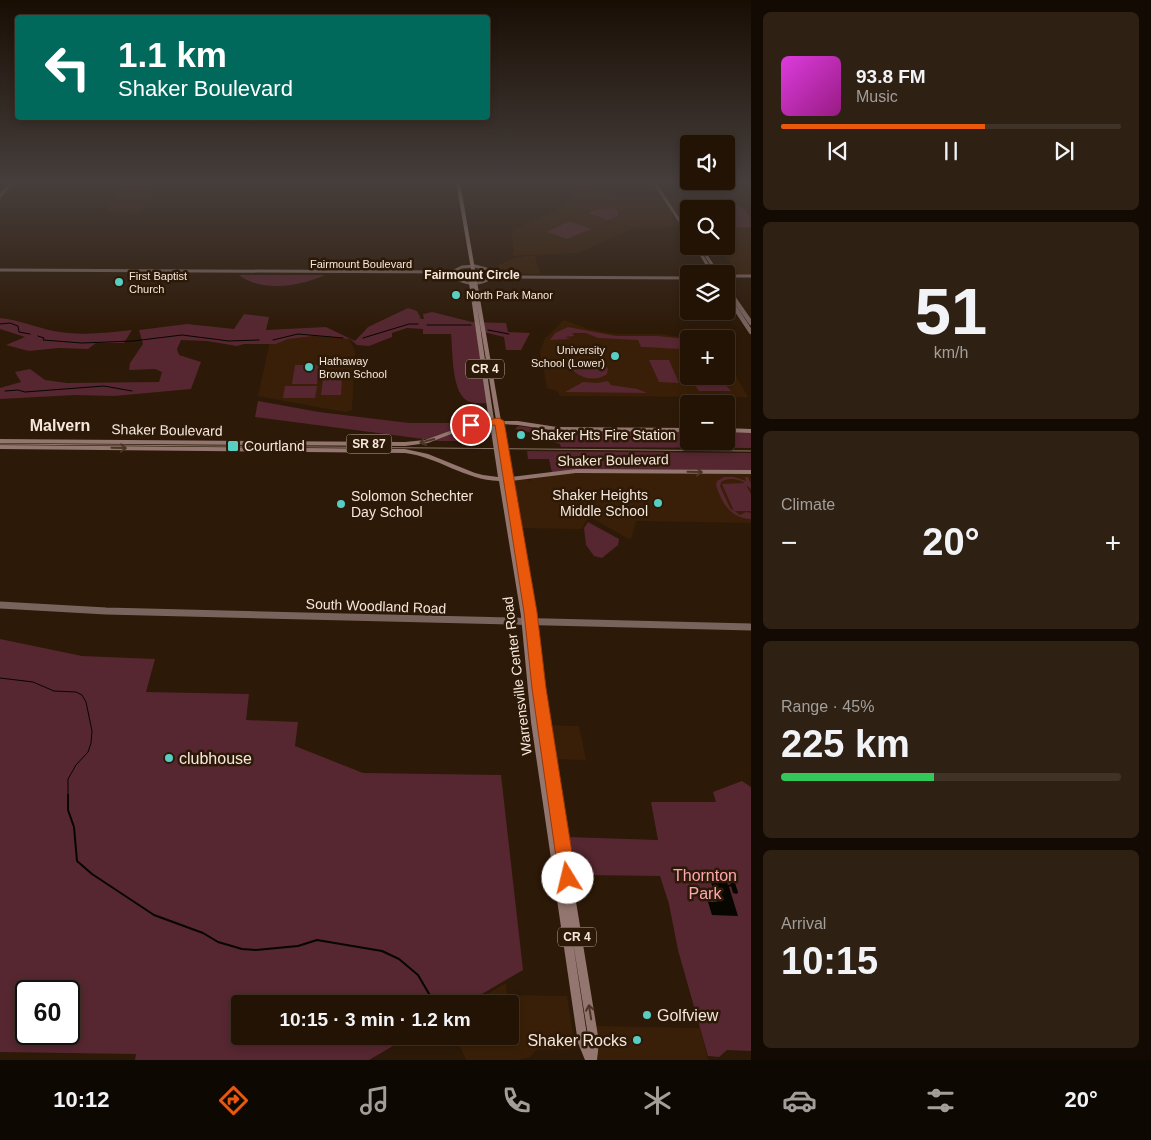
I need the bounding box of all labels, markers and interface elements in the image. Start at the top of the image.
icon: left [35,35,100,100]
text: 1.1 km [118,35,227,74]
text: 93.8 FM [856,66,926,87]
text: Shaker Boulevard [118,76,293,101]
text: Music [856,88,898,105]
map controls [680,135,735,450]
button: sound [680,135,735,190]
icon: previous [824,137,852,165]
icon: pause [937,137,965,165]
icon: next [1050,137,1078,165]
button: search [680,200,735,255]
street label: Fairmount Boulevard [310,258,412,270]
button: layers [680,265,735,320]
district label: Fairmount Circle [424,268,520,282]
place label: First Baptist Church [129,270,187,295]
text: 51 [915,275,987,348]
marker: First Baptist Church [113,276,125,288]
marker: North Park Manor [450,289,462,301]
place label: North Park Manor [466,289,553,301]
button: + [680,330,735,385]
place label: University School (Lower) [531,344,605,369]
text: km/h [934,344,968,361]
marker: University School (Lower) [609,350,621,362]
place label: Hathaway Brown School [319,355,387,380]
road number: CR 4 [466,359,504,378]
marker: Hathaway Brown School [303,361,315,373]
button: − [680,395,735,450]
pin [450,404,492,446]
icon: arrive [457,411,485,439]
district label: Malvern [30,417,90,434]
street label: Shaker Boulevard [111,421,223,439]
place label: Shaker Hts Fire Station [531,427,676,443]
marker: Shaker Hts Fire Station [515,429,527,441]
road number: SR 87 [346,434,392,454]
one-way arrow [419,437,435,446]
place label: Courtland [244,438,305,454]
marker: Courtland [226,439,240,453]
one-way arrow [110,443,126,453]
street label: Shaker Boulevard [557,451,669,469]
one-way arrow [686,467,703,477]
place label: Shaker Heights Middle School [552,487,648,519]
place label: Solomon Schechter Day School [351,488,474,520]
text: Climate [781,496,835,513]
marker: Shaker Heights Middle School [652,497,664,509]
marker: Solomon Schechter Day School [335,498,347,510]
text: 20° [922,521,980,563]
text: − [781,527,797,558]
text: + [1105,527,1121,558]
street label: South Woodland Road [305,596,447,616]
street label: Warrensville Center Road [499,596,535,756]
text: Range · 45% [781,698,874,715]
text: 225 km [781,723,910,765]
place label: clubhouse [179,750,252,767]
marker: clubhouse [163,752,175,764]
position arrow [541,851,593,903]
park label: Thornton Park [673,867,737,902]
text: Arrival [781,915,826,932]
road number: CR 4 [558,928,596,946]
text: 10:15 [781,940,878,982]
speed limit sign: 60 [15,980,80,1045]
one-way arrow [584,1004,594,1020]
place label: Golfview [657,1007,719,1024]
text: 10:15 · 3 min · 1.2 km [279,1009,471,1030]
marker: Golfview [641,1009,653,1021]
place label: Shaker Rocks [527,1032,627,1049]
marker: Shaker Rocks [631,1034,643,1046]
icon: directions [216,1083,251,1118]
icon: music [357,1083,392,1118]
icon: phone [499,1083,534,1118]
icon: climate [640,1083,675,1118]
icon: car [782,1083,817,1118]
icon: filters [923,1083,958,1118]
text: 10:12 [53,1087,109,1112]
text: 20° [1064,1087,1098,1112]

